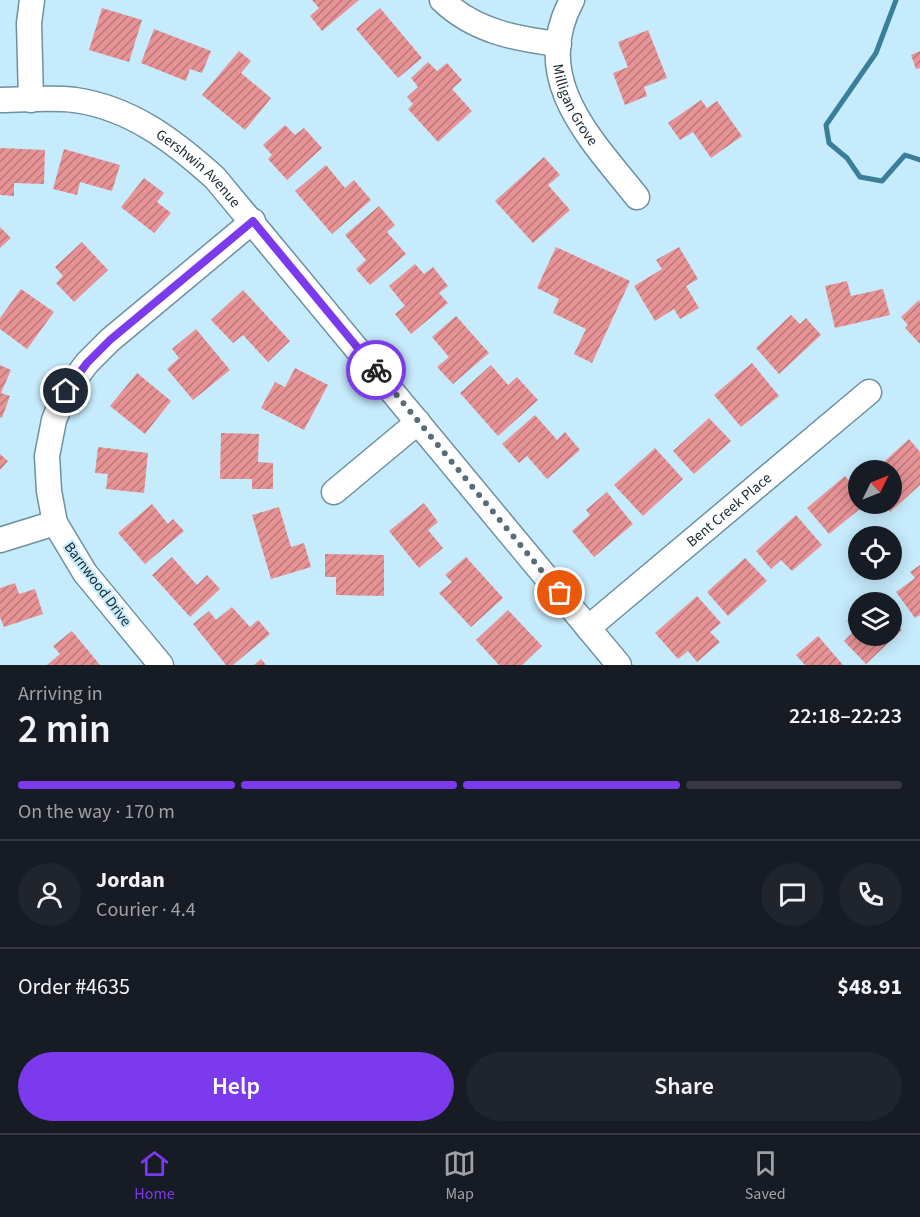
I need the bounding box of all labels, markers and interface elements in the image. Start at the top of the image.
street label: Milligan Grove [547,62,603,150]
street label: Gershwin Avenue [152,124,245,212]
courier [346,340,406,400]
icon: bike [360,354,393,387]
pin [40,365,91,416]
icon: home [49,374,82,407]
north arrow [848,460,902,514]
map controls [848,460,902,646]
street label: Bent Creek Place [682,468,776,552]
button: locate [848,526,902,580]
street label: Barnwood Drive [59,538,136,631]
pin [534,567,585,618]
icon: bag [543,576,576,609]
button: layers [848,592,902,646]
text: Arriving in [18,680,103,708]
text: 22:18–22:23 [789,700,902,732]
text: 2 min [18,702,111,758]
text: On the way · 170 m [18,798,175,826]
button: person [18,863,81,926]
button: chat [761,863,824,926]
button: phone [839,863,902,926]
text: Jordan [96,864,165,896]
text: Courier · 4.4 [96,896,196,924]
text: Order #4635 [18,971,130,1003]
text: $48.91 [837,971,902,1003]
button: Help [18,1052,454,1121]
button: Share [466,1052,902,1121]
tab: Home [134,1147,175,1205]
tab: Map [443,1147,476,1205]
tab: Saved [745,1147,786,1205]

